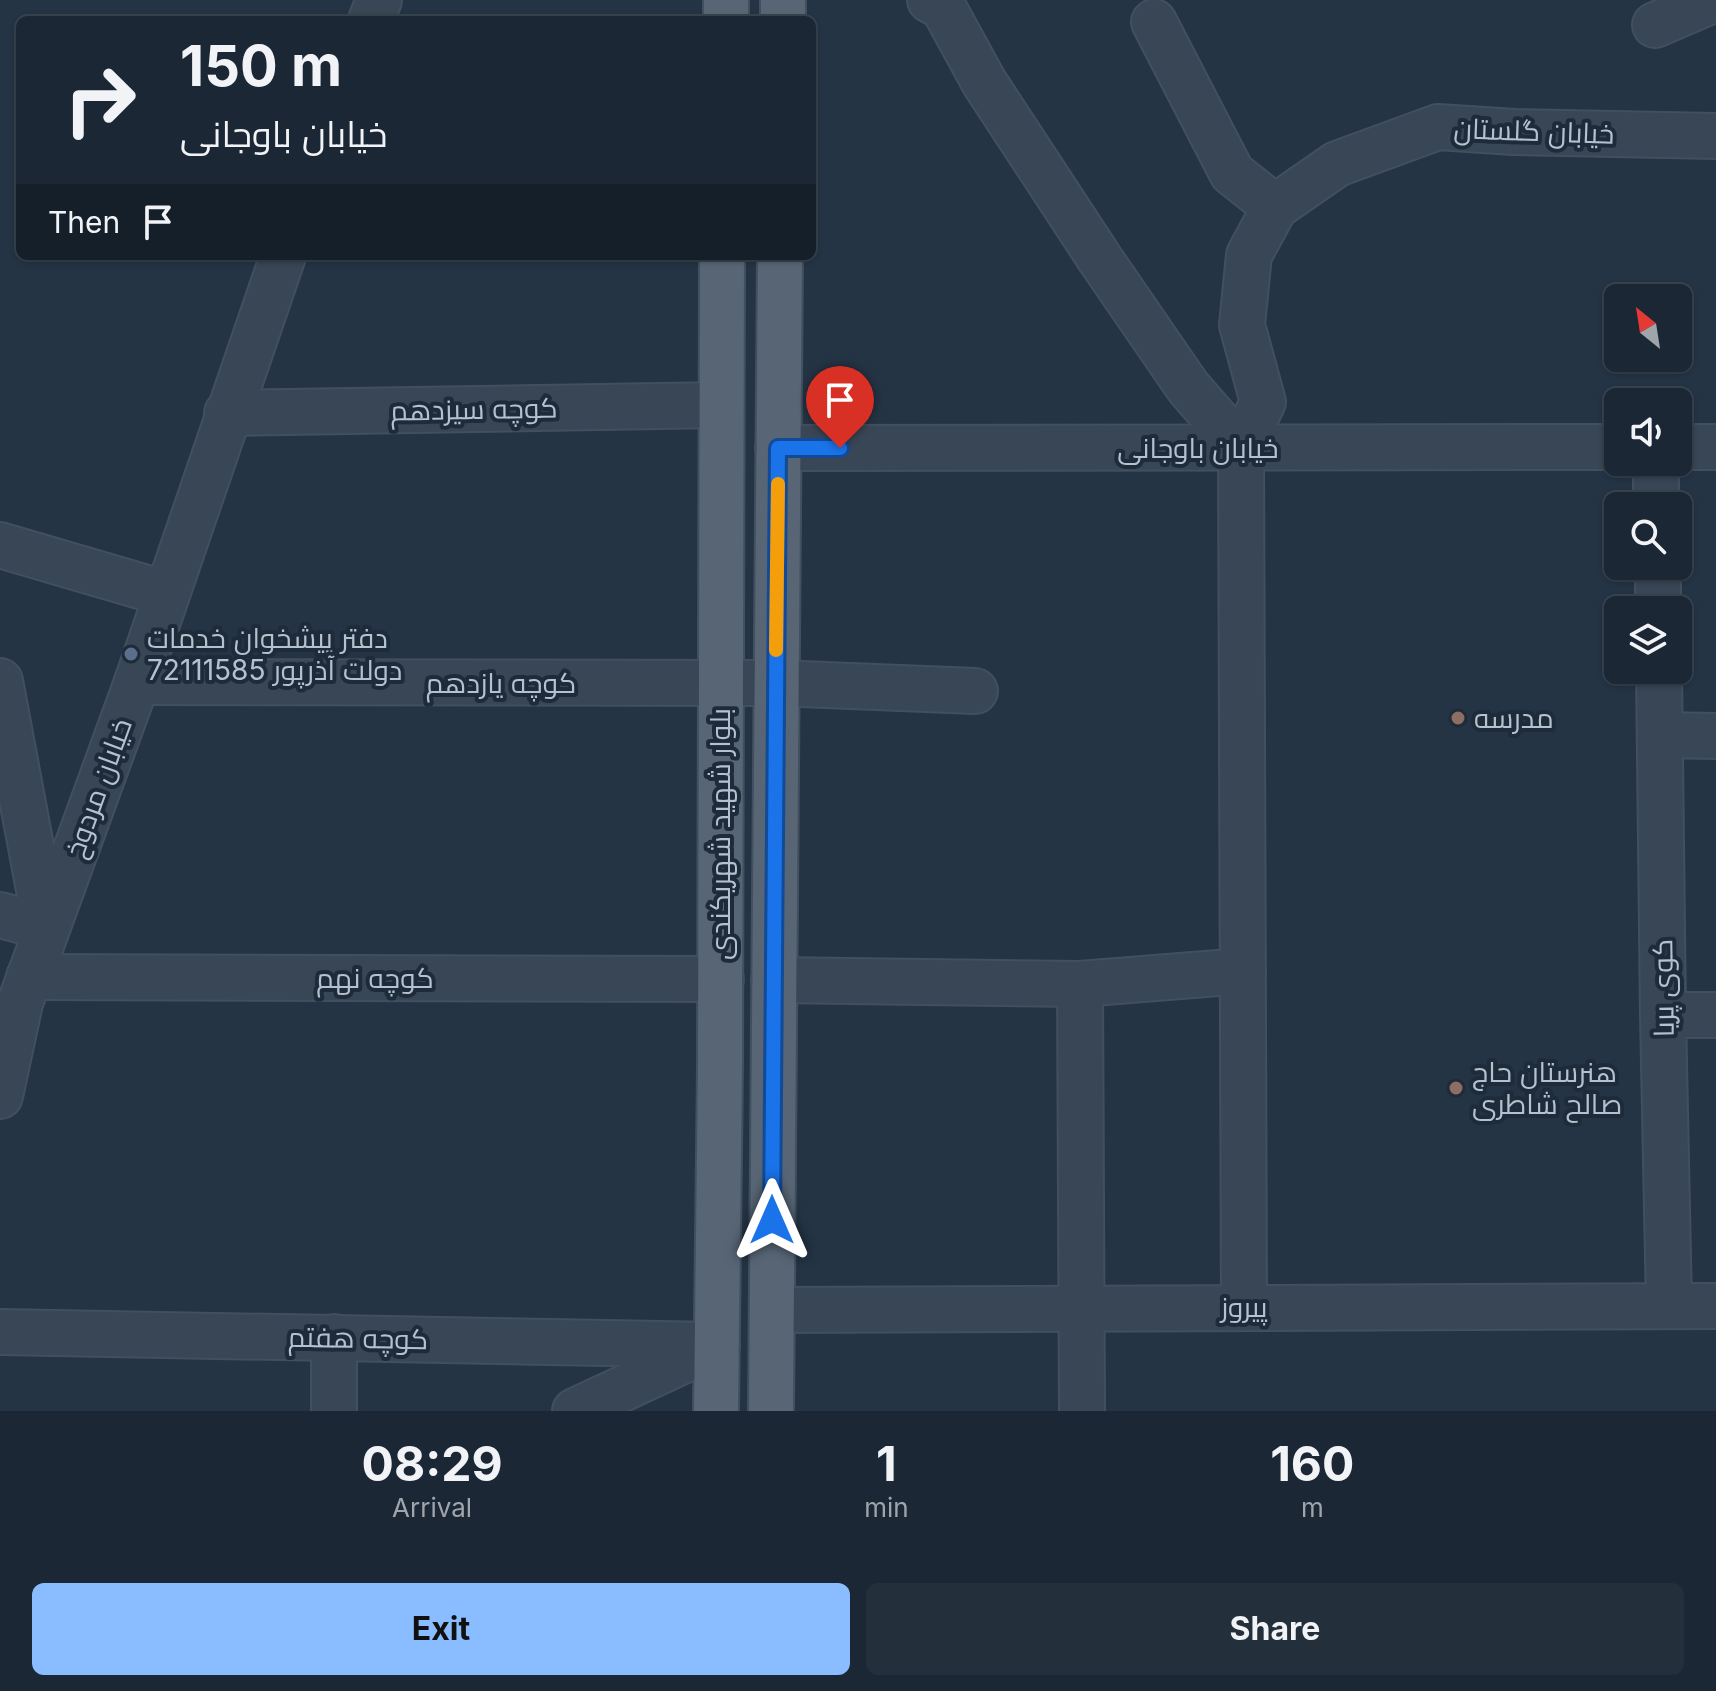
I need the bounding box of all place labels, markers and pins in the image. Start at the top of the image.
pin [806,366,874,448]
place label: دفتر پیشخوان خدمات دولت آذرپور 72111585 [147,621,402,689]
marker: دفتر پیشخوان خدمات دولت آذرپور 72111585 [122,645,140,663]
place label: مدرسه [1474,701,1554,735]
marker: مدرسه [1449,709,1467,727]
place label: هنرستان حاج صالح شاطری [1472,1055,1622,1123]
marker: هنرستان حاج صالح شاطری [1447,1079,1465,1097]

